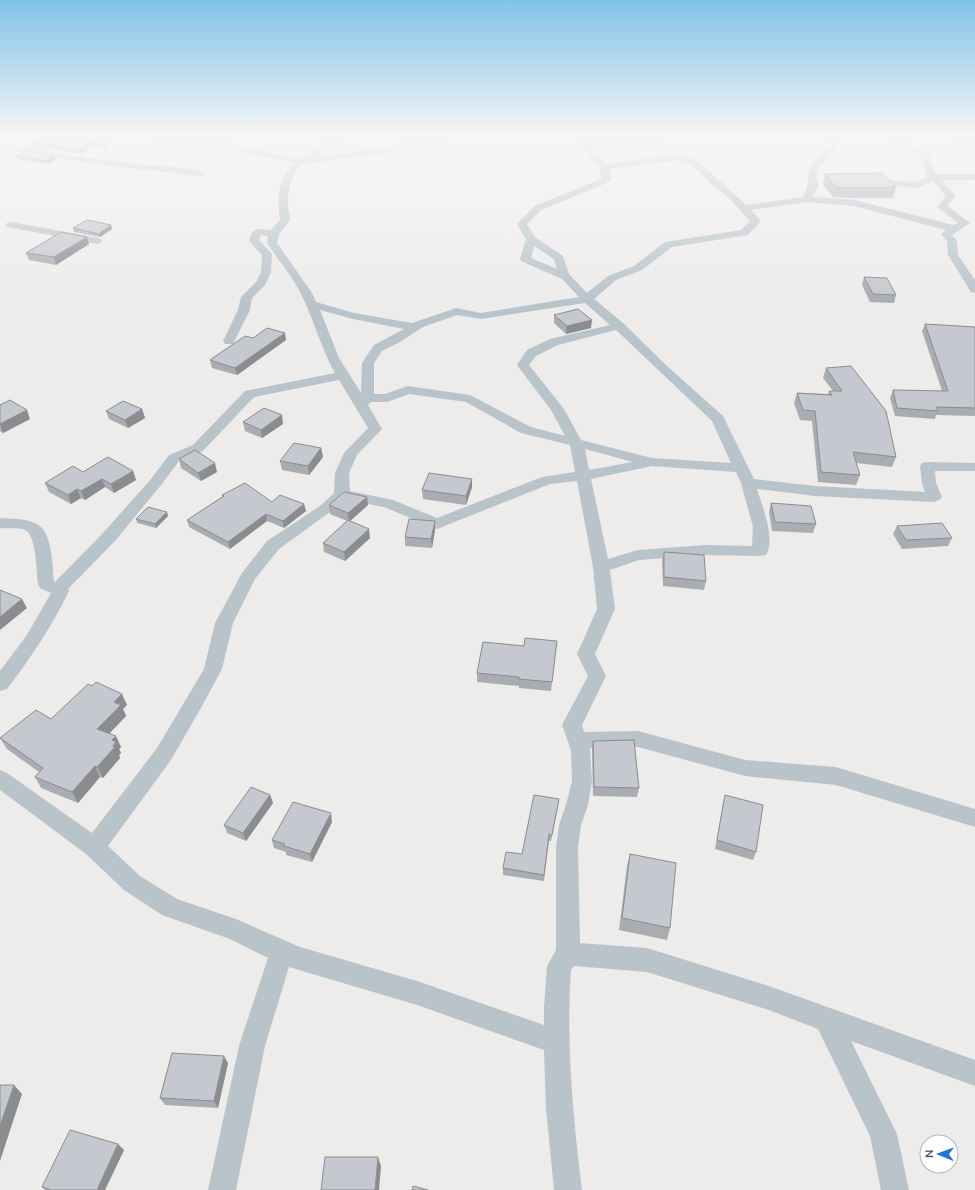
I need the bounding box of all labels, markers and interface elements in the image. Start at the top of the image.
north arrow [919,1134,959,1174]
text: N [922,1150,936,1158]

